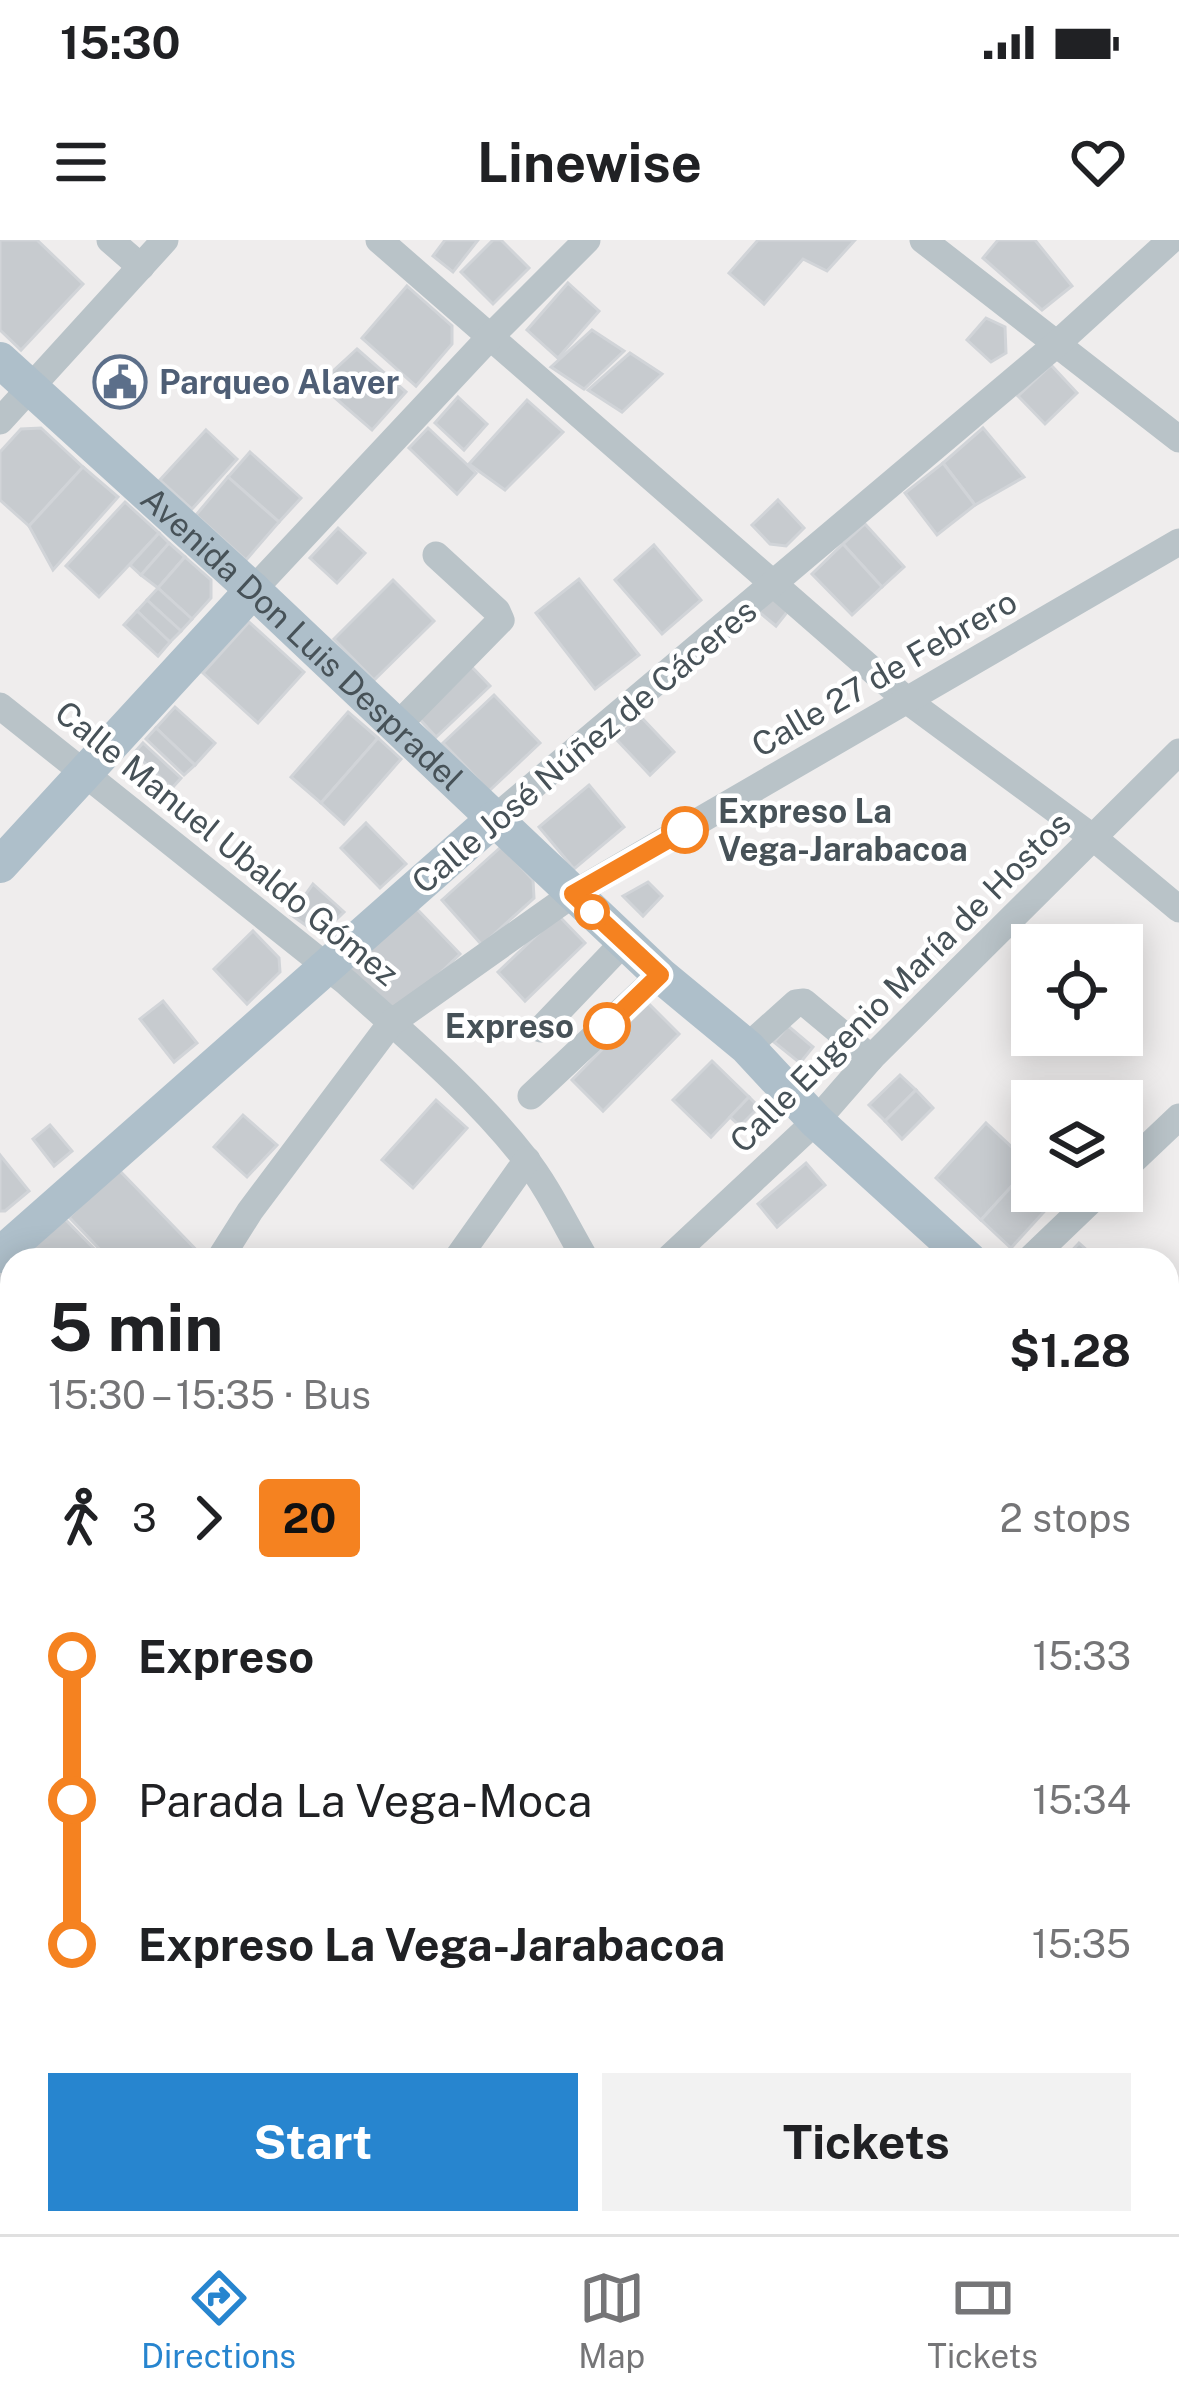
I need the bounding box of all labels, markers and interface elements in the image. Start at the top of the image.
text: 15:30 [60,16,181,69]
icon: menu [48,129,114,195]
icon: heart [1065,129,1131,195]
text: Linewise [477,131,702,194]
public building icon: Parqueo Alaver [92,354,148,410]
place label: Parqueo Alaver [159,363,399,401]
street label: Avenida Don Luis Despradel [134,479,471,798]
street label: Calle 27 de Febrero [745,582,1023,764]
street label: Calle José Núñez de Cáceres [404,591,764,901]
street label: Calle Manuel Ubaldo Gómez [48,693,406,993]
place label: Expreso La Vega-Jarabacoa [718,792,968,868]
street label: Calle Eugenio María de Hostos [722,804,1078,1160]
marker: Expreso La Vega-Jarabacoa [663,808,707,852]
unlabelled marker [576,896,608,928]
map controls [1011,924,1143,1212]
button: locate [1011,924,1143,1056]
marker: Expreso [585,1004,629,1048]
place label: Expreso [445,1007,574,1045]
button: layers [1011,1080,1143,1212]
text: 5 min [48,1288,224,1366]
text: $1.28 [1009,1324,1131,1377]
text: 15:30 – 15:35 · Bus [48,1372,371,1418]
icon: walk [48,1485,114,1551]
icon: forward [175,1485,241,1551]
text: 20 [283,1493,336,1542]
text: 3 [132,1495,157,1541]
text: 2 stops [999,1495,1131,1541]
text: Expreso [138,1630,314,1683]
text: 15:33 [1032,1633,1131,1679]
text: Parada La Vega-Moca [138,1774,592,1827]
text: 15:34 [1032,1777,1131,1823]
text: Expreso La Vega-Jarabacoa [138,1918,725,1971]
text: 15:35 [1032,1921,1131,1967]
button: Start [48,2073,578,2211]
button: Tickets [602,2073,1131,2211]
tab: Directions [141,2265,296,2375]
tab: Map [578,2265,645,2375]
tab: Tickets [927,2265,1038,2375]

